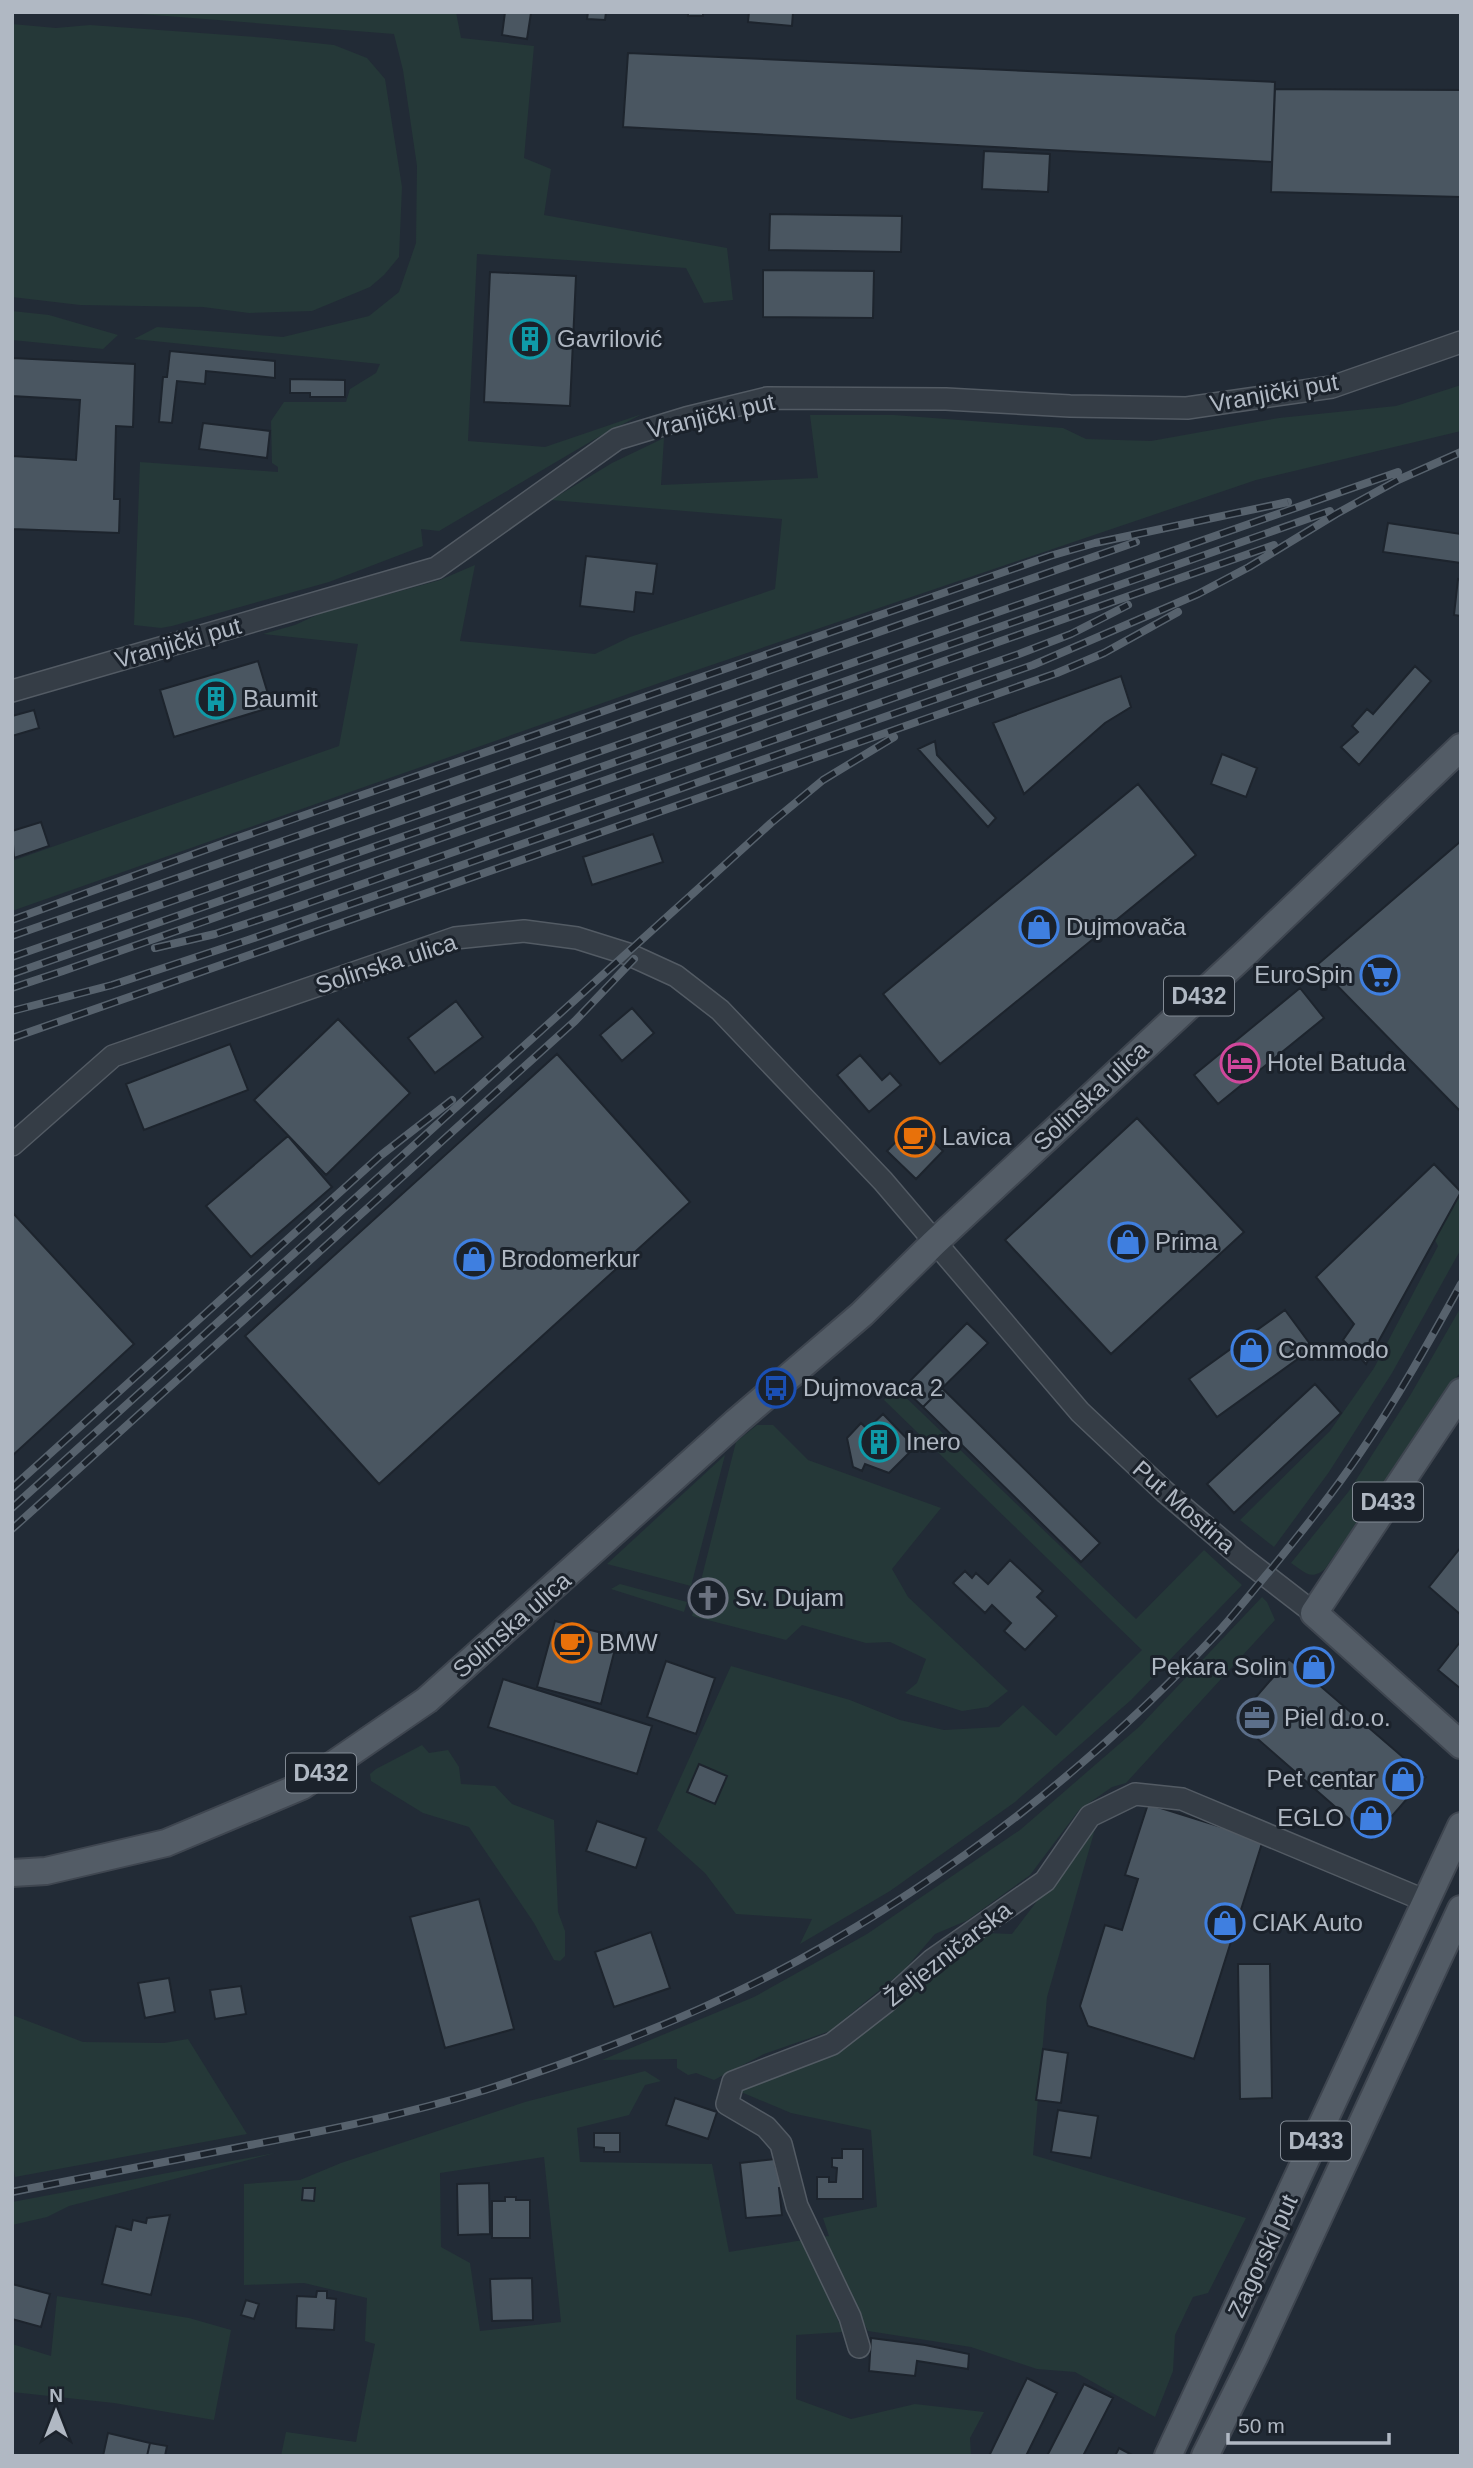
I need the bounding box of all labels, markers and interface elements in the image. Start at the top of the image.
building icon: Gavrilović [509,318,551,360]
place label: Gavrilović [557,325,662,352]
street label: Vranjički put [1208,368,1341,417]
street label: Vranjički put [645,388,777,443]
street label: Vranjički put [112,612,244,673]
building icon: Baumit [195,678,237,720]
place label: Baumit [243,685,318,712]
shop icon: Dujmovača [1018,906,1060,948]
place label: Dujmovača [1066,913,1187,940]
street label: Solinska ulica [312,928,460,999]
supermarket icon: EuroSpin [1359,954,1401,996]
place label: EuroSpin [1254,961,1353,988]
road number: D432 [1164,976,1234,1015]
street label: Solinska ulica [1028,1035,1154,1156]
hotel icon: Hotel Batuda [1219,1042,1261,1084]
place label: Hotel Batuda [1267,1049,1406,1076]
cafe icon: Lavica [894,1116,936,1158]
place label: Lavica [942,1123,1012,1150]
shop icon: Prima [1107,1221,1149,1263]
place label: Prima [1155,1228,1218,1255]
shop icon: Brodomerkur [453,1238,495,1280]
place label: Brodomerkur [501,1245,640,1272]
shop icon: Commodo [1230,1329,1272,1371]
place label: Commodo [1278,1336,1389,1363]
bus stop icon: Dujmovaca 2 [755,1367,797,1409]
place label: Dujmovaca 2 [803,1374,943,1401]
building icon: Inero [858,1421,900,1463]
place label: Inero [906,1428,961,1455]
street label: Put Mostina [1128,1455,1241,1559]
road number: D433 [1353,1483,1423,1522]
street label: Solinska ulica [447,1566,576,1683]
church icon: Sv. Dujam [687,1577,729,1619]
place label: Sv. Dujam [735,1584,844,1611]
cafe icon: BMW [551,1622,593,1664]
place label: BMW [599,1629,658,1656]
shop icon: Pekara Solin [1293,1646,1335,1688]
place label: Pekara Solin [1151,1653,1287,1680]
office icon: Piel d.o.o. [1236,1697,1278,1739]
place label: Piel d.o.o. [1284,1704,1391,1731]
road number: D432 [286,1754,356,1792]
shop icon: Pet centar [1382,1758,1424,1800]
place label: Pet centar [1267,1765,1376,1792]
shop icon: EGLO [1350,1797,1392,1839]
place label: EGLO [1277,1804,1344,1831]
street label: Željezničarska [879,1895,1017,2011]
shop icon: CIAK Auto [1204,1902,1246,1944]
place label: CIAK Auto [1252,1909,1363,1936]
road number: D433 [1281,2122,1351,2160]
street label: Zagorski put [1222,2190,1303,2321]
north arrow [21,2377,91,2447]
text: N [49,2385,63,2406]
scale bar [1228,2402,1389,2446]
text: 50 m [1238,2414,1285,2437]

